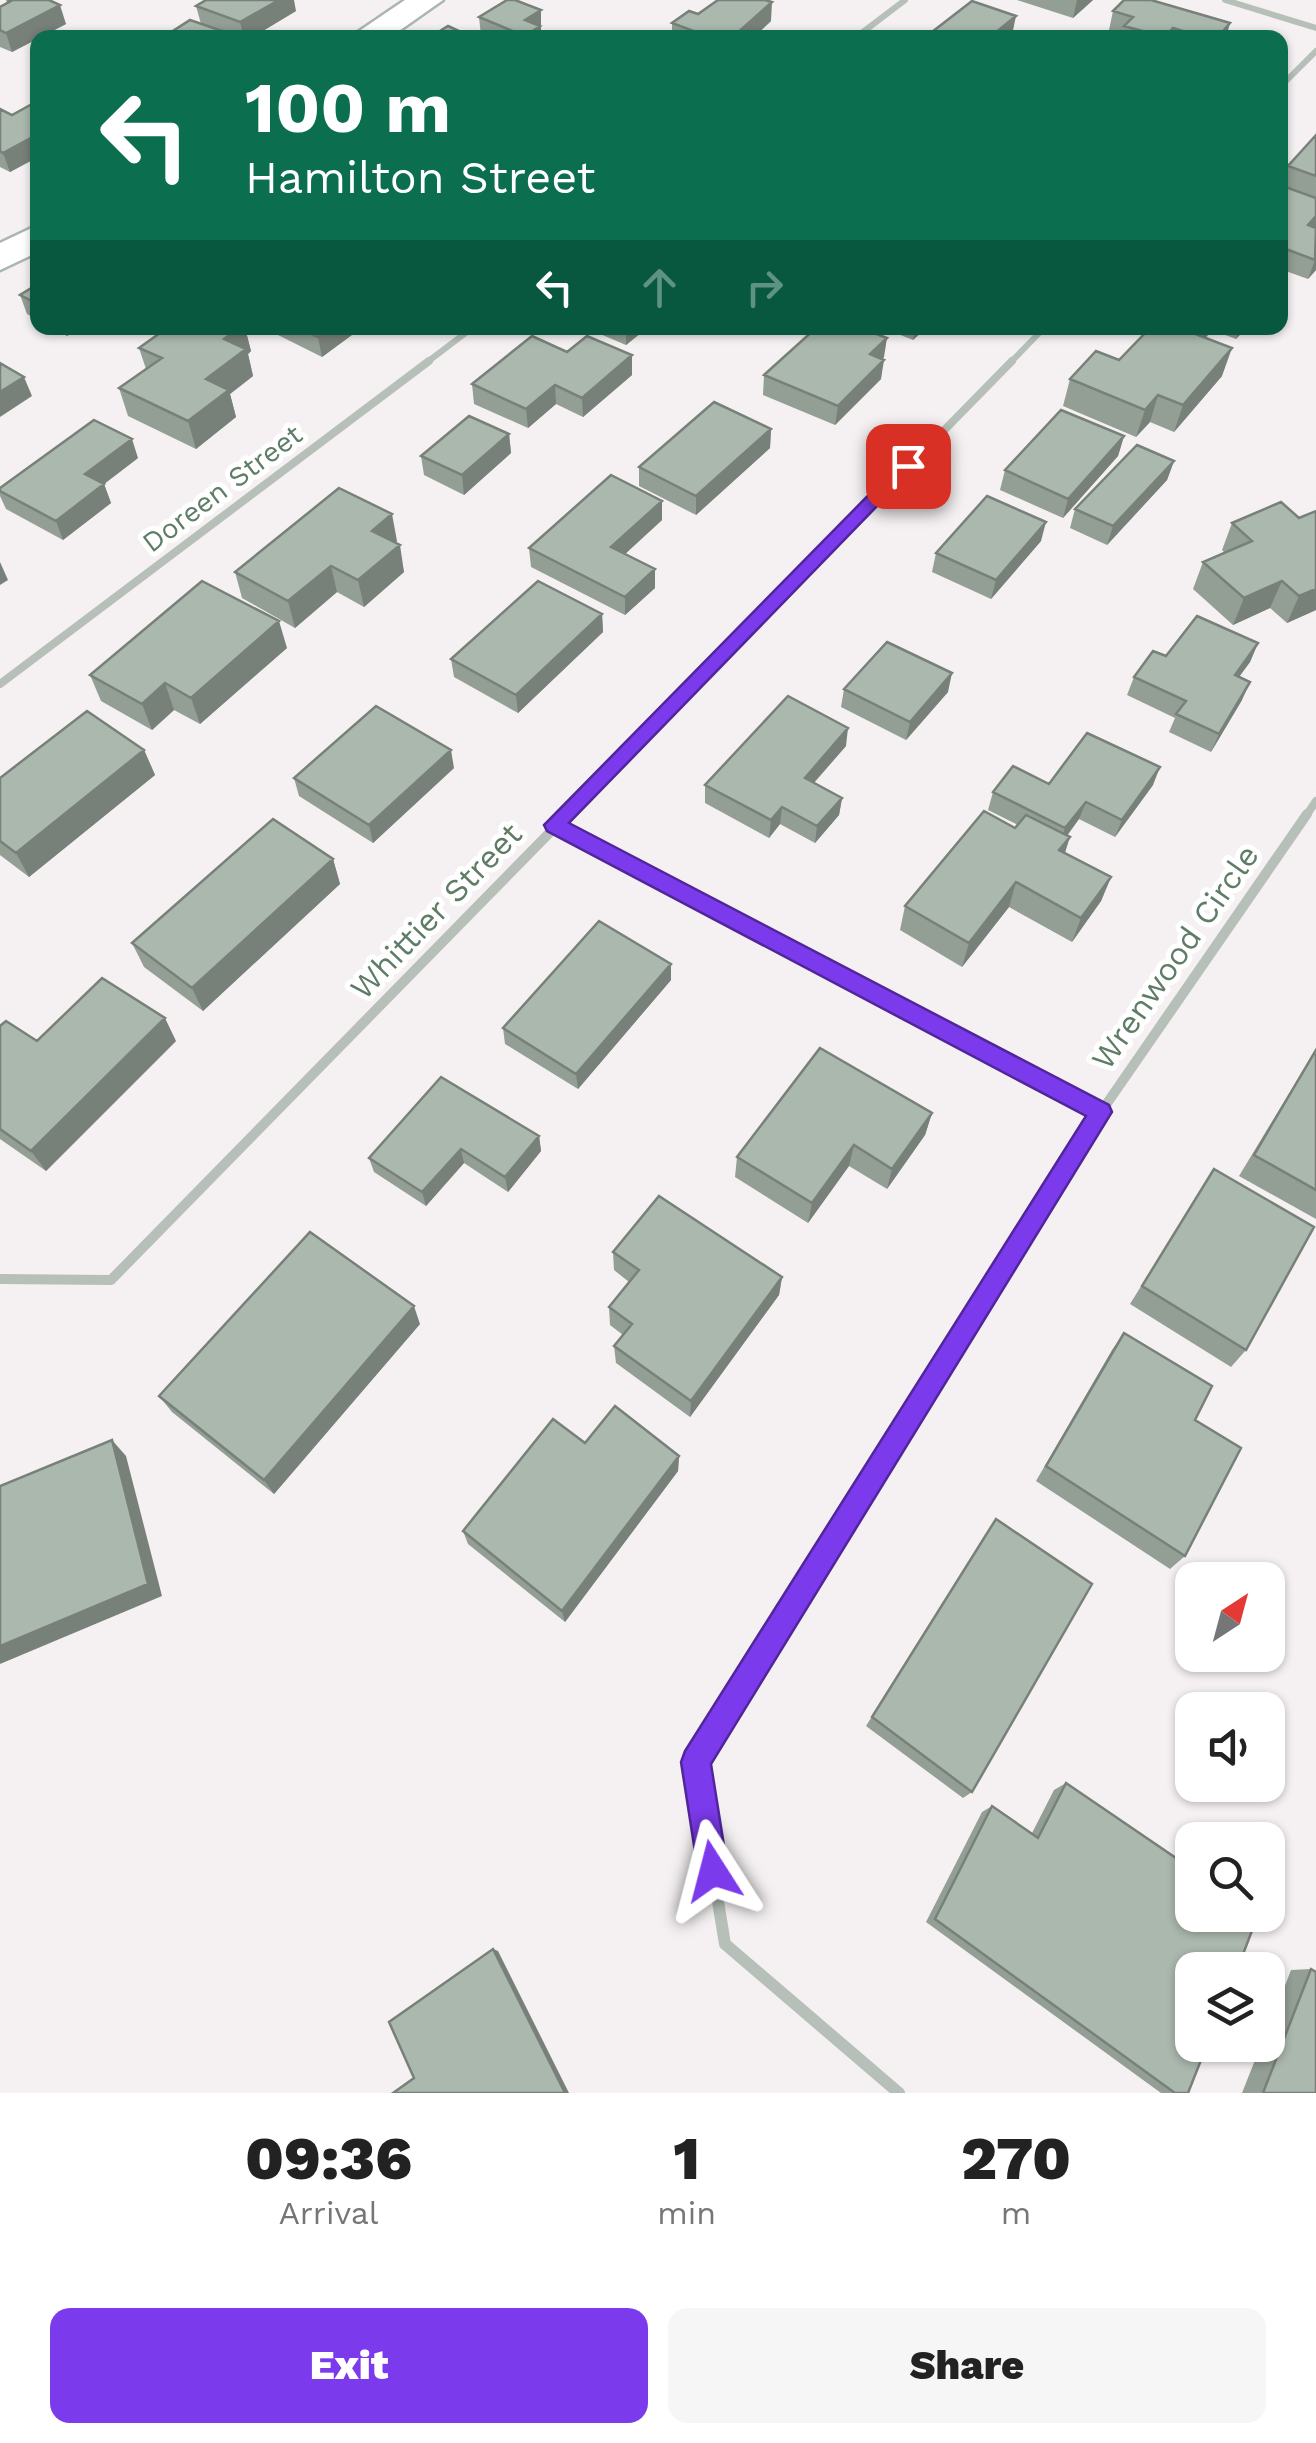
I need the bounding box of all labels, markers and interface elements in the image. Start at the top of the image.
text: 100 m [245,67,451,149]
icon: left [80,70,210,200]
text: Hamilton Street [245,151,595,204]
icon: left [527,260,582,315]
icon: ahead [632,260,687,315]
icon: right [737,260,792,315]
street label: Doreen Street [136,417,309,559]
pin [866,424,951,509]
icon: arrive [881,439,936,494]
street label: Whittier Street [342,815,530,1007]
street label: Wrenwood Circle [1083,837,1267,1077]
north arrow [1175,1562,1285,1672]
map controls [1175,1562,1285,2062]
button: sound [1175,1692,1285,1802]
position arrow [661,1819,765,1923]
button: search [1175,1822,1285,1932]
button: layers [1175,1952,1285,2062]
text: 09:36 [245,2123,412,2194]
text: 1 [673,2123,700,2194]
text: 270 [961,2123,1071,2194]
text: Arrival [279,2194,379,2232]
text: min [657,2194,716,2232]
text: m [1001,2194,1031,2232]
button: Exit [50,2308,648,2423]
button: Share [668,2308,1266,2423]

